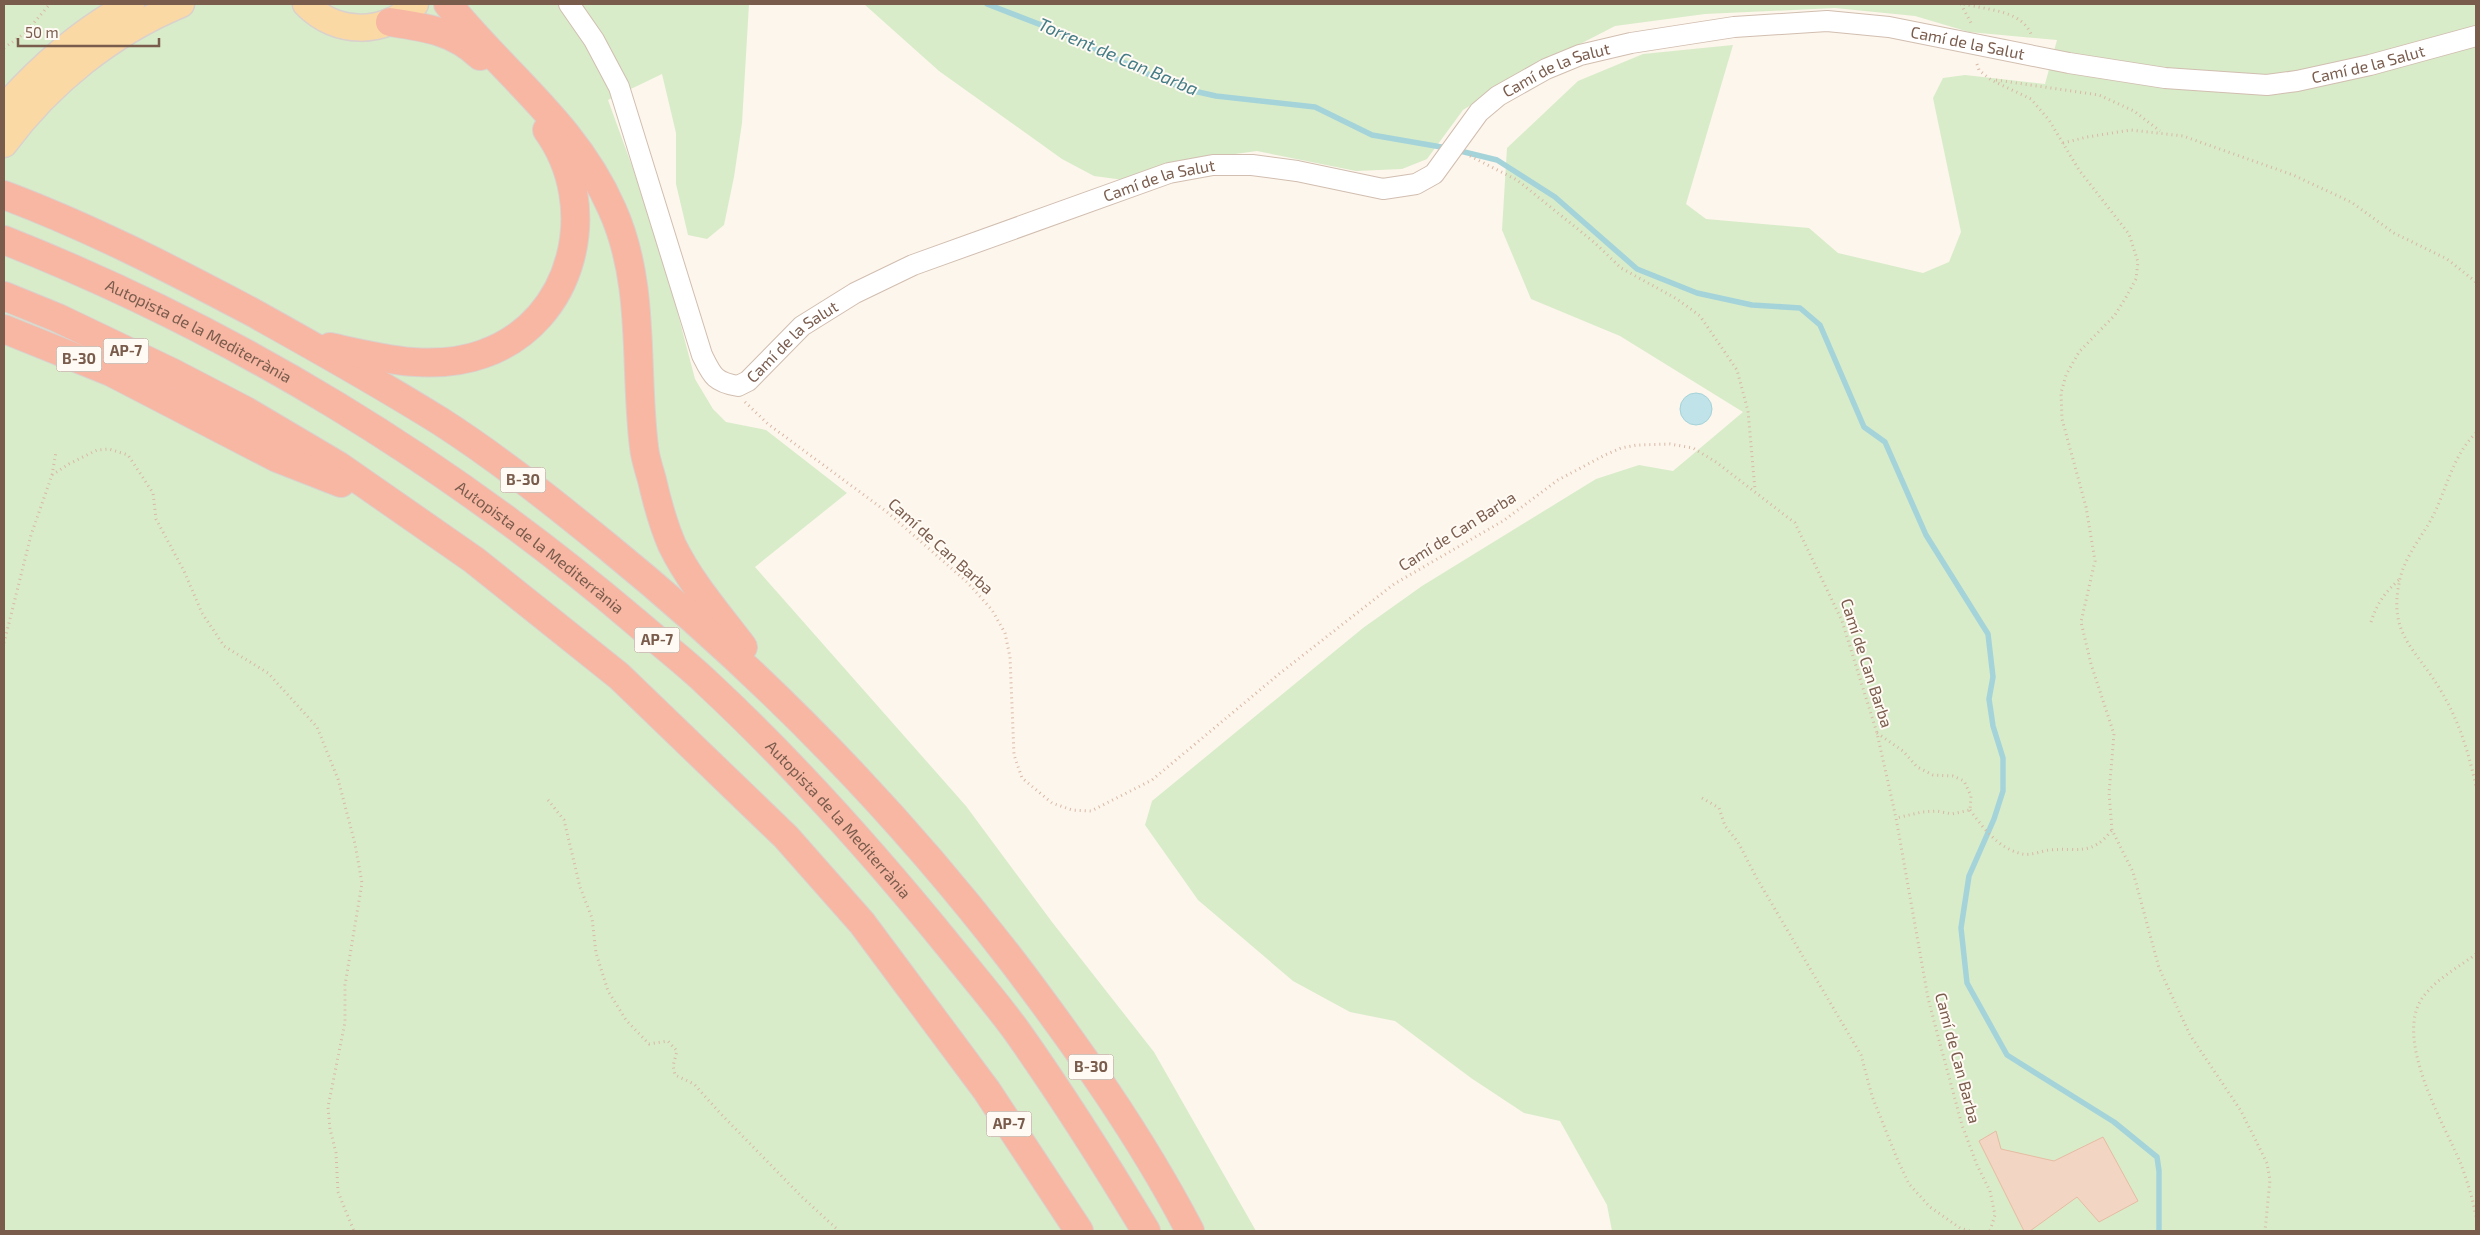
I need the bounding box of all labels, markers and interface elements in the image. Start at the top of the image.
water label: Torrent de Can Barba [1035,12,1202,100]
scale bar [18,15,159,47]
street label: Camí de la Salut [1909,22,2026,63]
text: 50 m [25,23,59,41]
street label: Camí de la Salut [1499,38,1612,101]
street label: Camí de la Salut [2310,41,2427,87]
street label: Camí de la Salut [1100,155,1216,205]
street label: Autopista de la Mediterrània [103,275,295,386]
street label: Camí de la Salut [742,296,841,386]
road number: AP-7 [104,338,148,364]
road number: B-30 [56,346,102,372]
road number: B-30 [500,468,546,492]
street label: Autopista de la Mediterrània [453,476,628,617]
street label: Camí de Can Barba [1395,487,1519,574]
street label: Camí de Can Barba [885,494,998,598]
street label: Camí de Can Barba [1838,596,1897,730]
road number: AP-7 [634,628,680,652]
street label: Autopista de la Mediterrània [762,736,915,902]
street label: Camí de Can Barba [1932,990,1985,1125]
road number: B-30 [1068,1054,1114,1080]
road number: AP-7 [986,1112,1032,1136]

